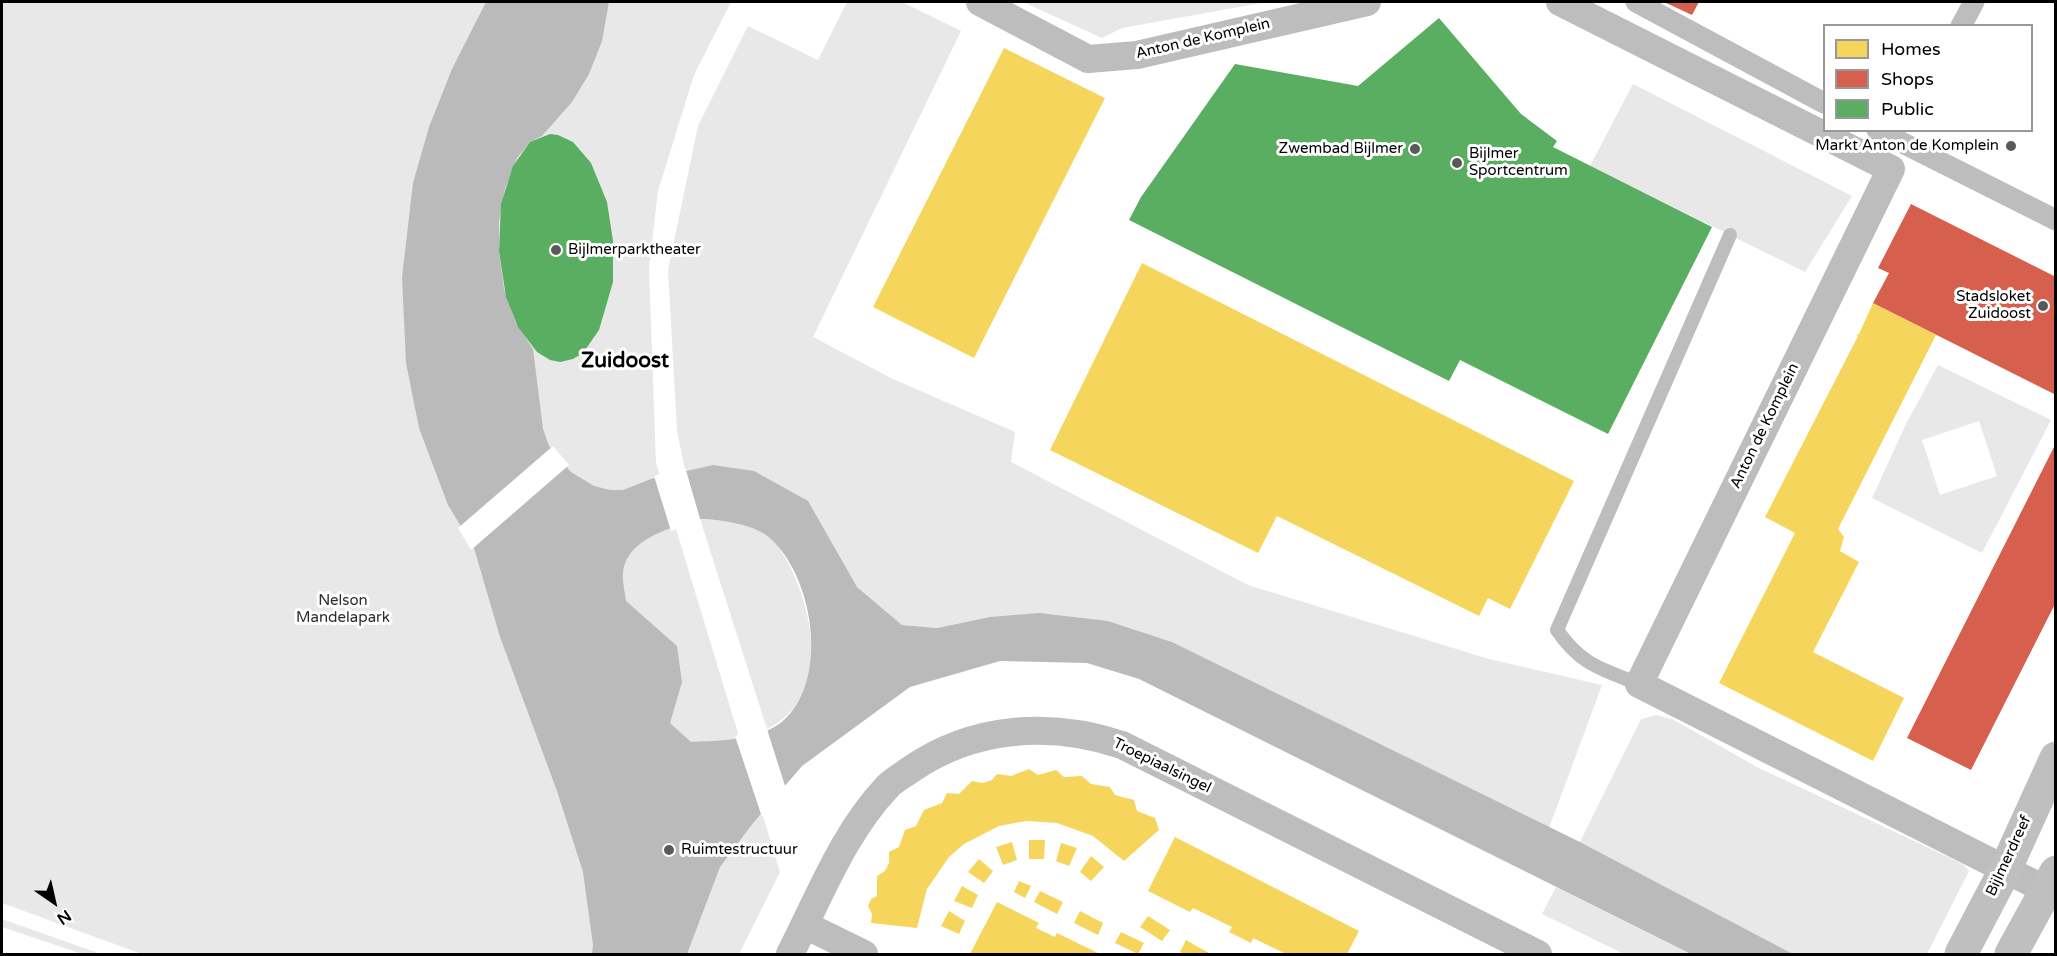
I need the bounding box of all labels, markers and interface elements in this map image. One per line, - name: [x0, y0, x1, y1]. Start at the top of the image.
- street label: Anton de Komplein: [1134, 15, 1272, 63]
- legend: [1823, 24, 2033, 132]
- text: Homes: [1881, 38, 1941, 60]
- text: Shops: [1881, 68, 1934, 90]
- text: Public: [1881, 98, 1934, 120]
- place label: Markt Anton de Komplein: [1815, 137, 1999, 155]
- marker: Markt Anton de Komplein: [2004, 139, 2018, 153]
- place label: Zwembad Bijlmer: [1279, 140, 1403, 158]
- marker: Zwembad Bijlmer: [1408, 142, 1422, 156]
- place label: Bijlmer Sportcentrum: [1469, 145, 1568, 180]
- marker: Bijlmer Sportcentrum: [1450, 156, 1464, 170]
- place label: Bijlmerparktheater: [568, 241, 701, 259]
- marker: Bijlmerparktheater: [549, 243, 563, 257]
- place label: Stadsloket Zuidoost: [1956, 288, 2031, 323]
- marker: Stadsloket Zuidoost: [2036, 299, 2050, 313]
- district label: Zuidoost: [581, 348, 669, 374]
- street label: Anton de Komplein: [1727, 360, 1803, 492]
- park label: Nelson Mandelapark: [296, 592, 390, 627]
- street label: Troepiaalsingel: [1110, 734, 1214, 798]
- street label: Bijlmerdreef: [1982, 813, 2036, 899]
- place label: Ruimtestructuur: [681, 841, 798, 859]
- marker: Ruimtestructuur: [662, 843, 676, 857]
- north arrow: [24, 872, 84, 932]
- text: N: [53, 905, 75, 929]

